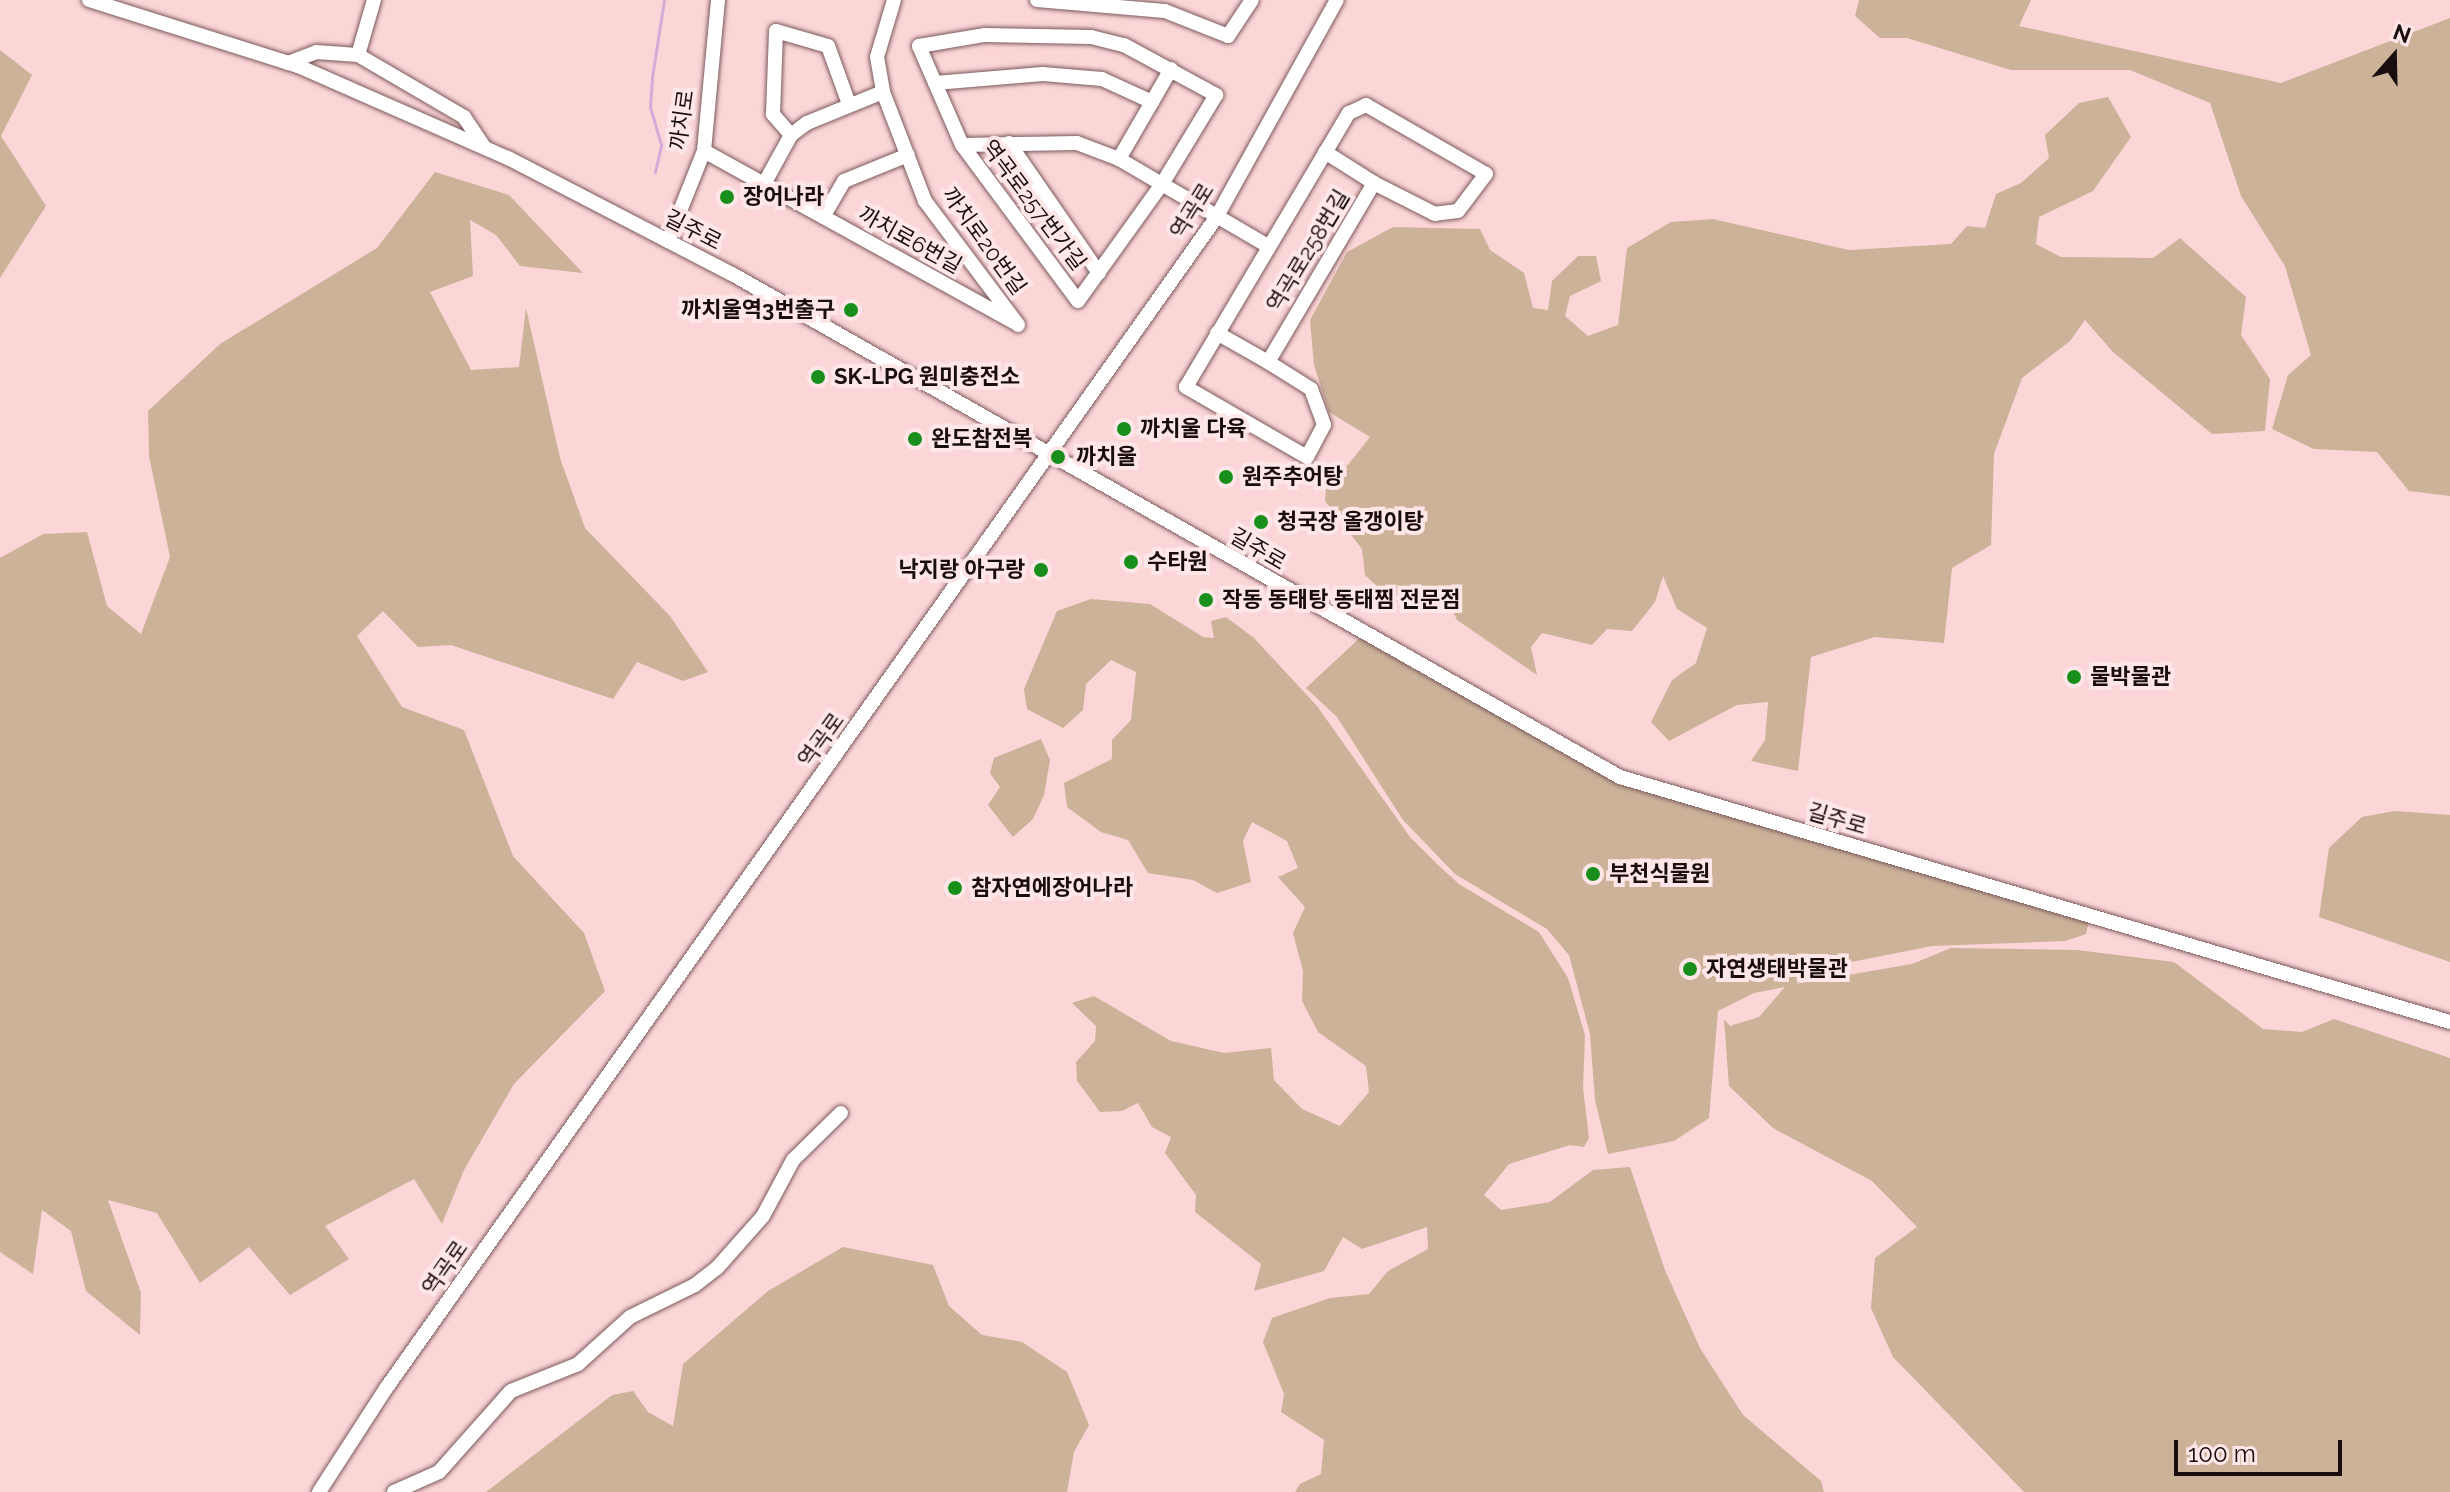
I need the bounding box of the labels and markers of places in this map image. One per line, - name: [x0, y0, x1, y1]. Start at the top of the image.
- place label: 장어나라: [743, 184, 824, 210]
- marker: 장어나라: [718, 188, 736, 206]
- place label: 까치울역3번출구: [681, 297, 835, 323]
- marker: 까치울역3번출구: [842, 301, 860, 319]
- place label: SK-LPG 원미충전소: [834, 364, 1020, 390]
- marker: SK-LPG 원미충전소: [809, 368, 827, 386]
- place label: 까치울 다육: [1140, 416, 1246, 442]
- marker: 까치울 다육: [1115, 420, 1133, 438]
- place label: 완도참전복: [931, 426, 1032, 452]
- marker: 완도참전복: [906, 430, 924, 448]
- place label: 까치울: [1076, 444, 1137, 470]
- marker: 까치울: [1047, 446, 1069, 468]
- place label: 원주추어탕: [1242, 464, 1343, 490]
- marker: 원주추어탕: [1217, 468, 1235, 486]
- place label: 청국장 올갱이탕: [1277, 509, 1424, 535]
- marker: 청국장 올갱이탕: [1252, 513, 1270, 531]
- place label: 수타원: [1147, 549, 1208, 575]
- marker: 수타원: [1122, 553, 1140, 571]
- place label: 낙지랑 아구랑: [898, 557, 1025, 583]
- marker: 낙지랑 아구랑: [1032, 561, 1050, 579]
- place label: 작동 동태탕 동태찜 전문점: [1222, 587, 1460, 613]
- marker: 작동 동태탕 동태찜 전문점: [1197, 591, 1215, 609]
- place label: 물박물관: [2090, 664, 2171, 690]
- marker: 물박물관: [2065, 668, 2083, 686]
- place label: 부천식물원: [1609, 861, 1710, 887]
- marker: 부천식물원: [1584, 865, 1602, 883]
- place label: 참자연에장어나라: [971, 875, 1133, 901]
- marker: 참자연에장어나라: [946, 879, 964, 897]
- place label: 자연생태박물관: [1706, 956, 1848, 982]
- marker: 자연생태박물관: [1681, 960, 1699, 978]

